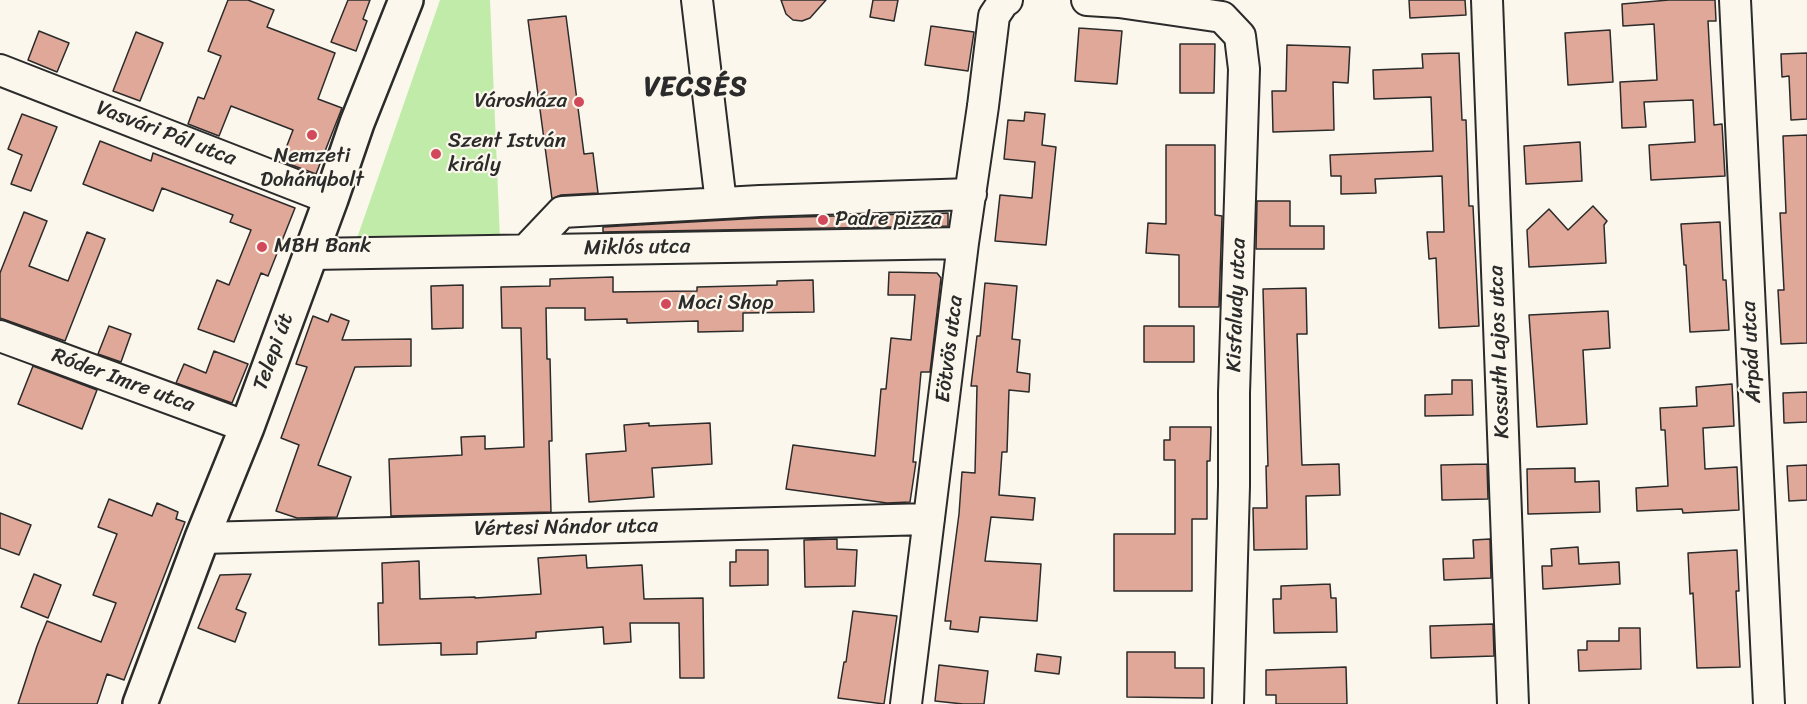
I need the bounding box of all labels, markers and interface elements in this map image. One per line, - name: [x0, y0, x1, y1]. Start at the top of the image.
- district label: VECSÉS: [645, 72, 747, 104]
- place label: Városháza: [474, 89, 567, 115]
- marker: Városháza: [572, 95, 586, 109]
- street label: Vasvári Pál utca: [93, 96, 239, 172]
- marker: Nemzeti Dohánybolt: [305, 128, 319, 142]
- place label: Szent István király: [448, 129, 566, 179]
- place label: Nemzeti Dohánybolt: [260, 144, 364, 194]
- marker: Szent István király: [429, 147, 443, 161]
- place label: Padre pizza: [835, 207, 942, 233]
- marker: Padre pizza: [816, 213, 830, 227]
- place label: MBH Bank: [274, 234, 371, 260]
- street label: Miklós utca: [584, 234, 690, 262]
- street label: Kisfaludy utca: [1222, 238, 1252, 372]
- marker: MBH Bank: [255, 240, 269, 254]
- street label: Kossuth Lajos utca: [1484, 265, 1516, 439]
- place label: Moci Shop: [678, 291, 773, 317]
- street label: Eötvös utca: [931, 294, 969, 404]
- marker: Moci Shop: [659, 297, 673, 311]
- street label: Árpád utca: [1737, 300, 1767, 404]
- street label: Telepi út: [248, 310, 300, 394]
- street label: Róder Imre utca: [48, 343, 198, 419]
- street label: Vértesi Nándor utca: [474, 514, 658, 542]

